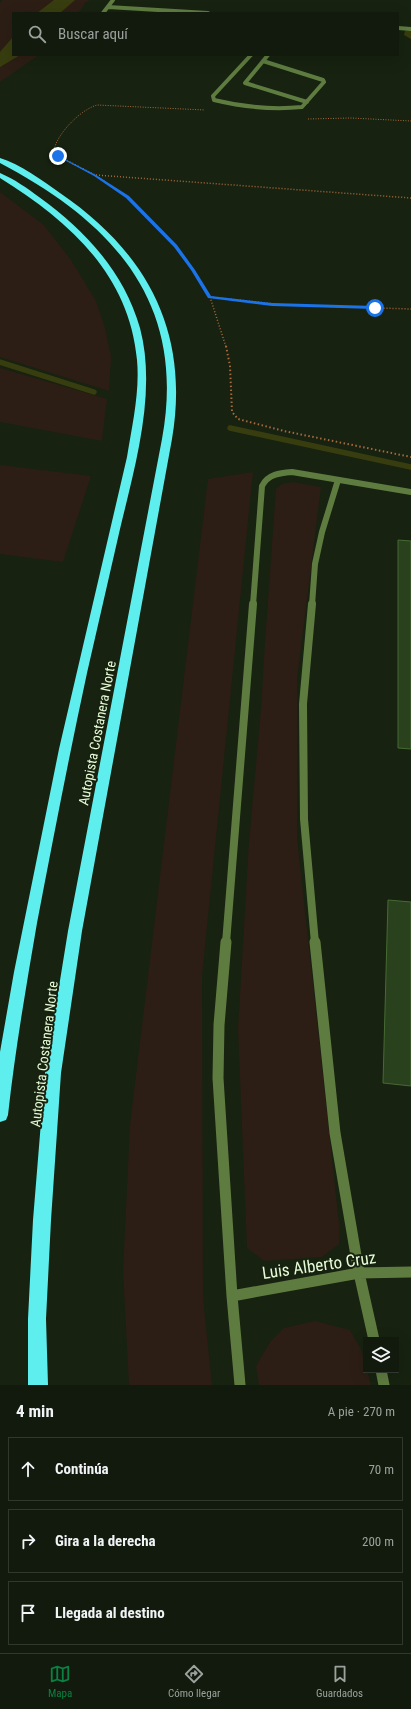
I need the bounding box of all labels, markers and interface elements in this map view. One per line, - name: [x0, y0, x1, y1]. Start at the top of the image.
- search box: [12, 12, 399, 56]
- icon: search: [26, 23, 48, 45]
- text: Buscar aquí: [58, 25, 128, 43]
- route end: [49, 147, 67, 165]
- route start: [366, 299, 384, 317]
- street label: Autopista Costanera Norte: [75, 659, 119, 807]
- street label: Autopista Costanera Norte: [27, 980, 61, 1128]
- street label: Luis Alberto Cruz: [261, 1247, 377, 1283]
- map controls: [363, 1337, 399, 1373]
- button: layers: [363, 1337, 399, 1373]
- text: 4 min: [16, 1401, 54, 1421]
- text: A pie · 270 m: [328, 1404, 395, 1419]
- icon: ahead: [17, 1458, 39, 1480]
- text: Continúa: [55, 1460, 109, 1478]
- text: 70 m: [368, 1462, 394, 1477]
- icon: right: [17, 1530, 39, 1552]
- text: Gira a la derecha: [55, 1532, 156, 1550]
- text: 200 m: [362, 1534, 394, 1549]
- icon: arrive: [17, 1602, 39, 1624]
- text: Llegada al destino: [55, 1604, 165, 1622]
- tab: Mapa: [48, 1663, 72, 1700]
- tab: Cómo llegar: [168, 1663, 220, 1700]
- tab: Guardados: [316, 1663, 363, 1700]

